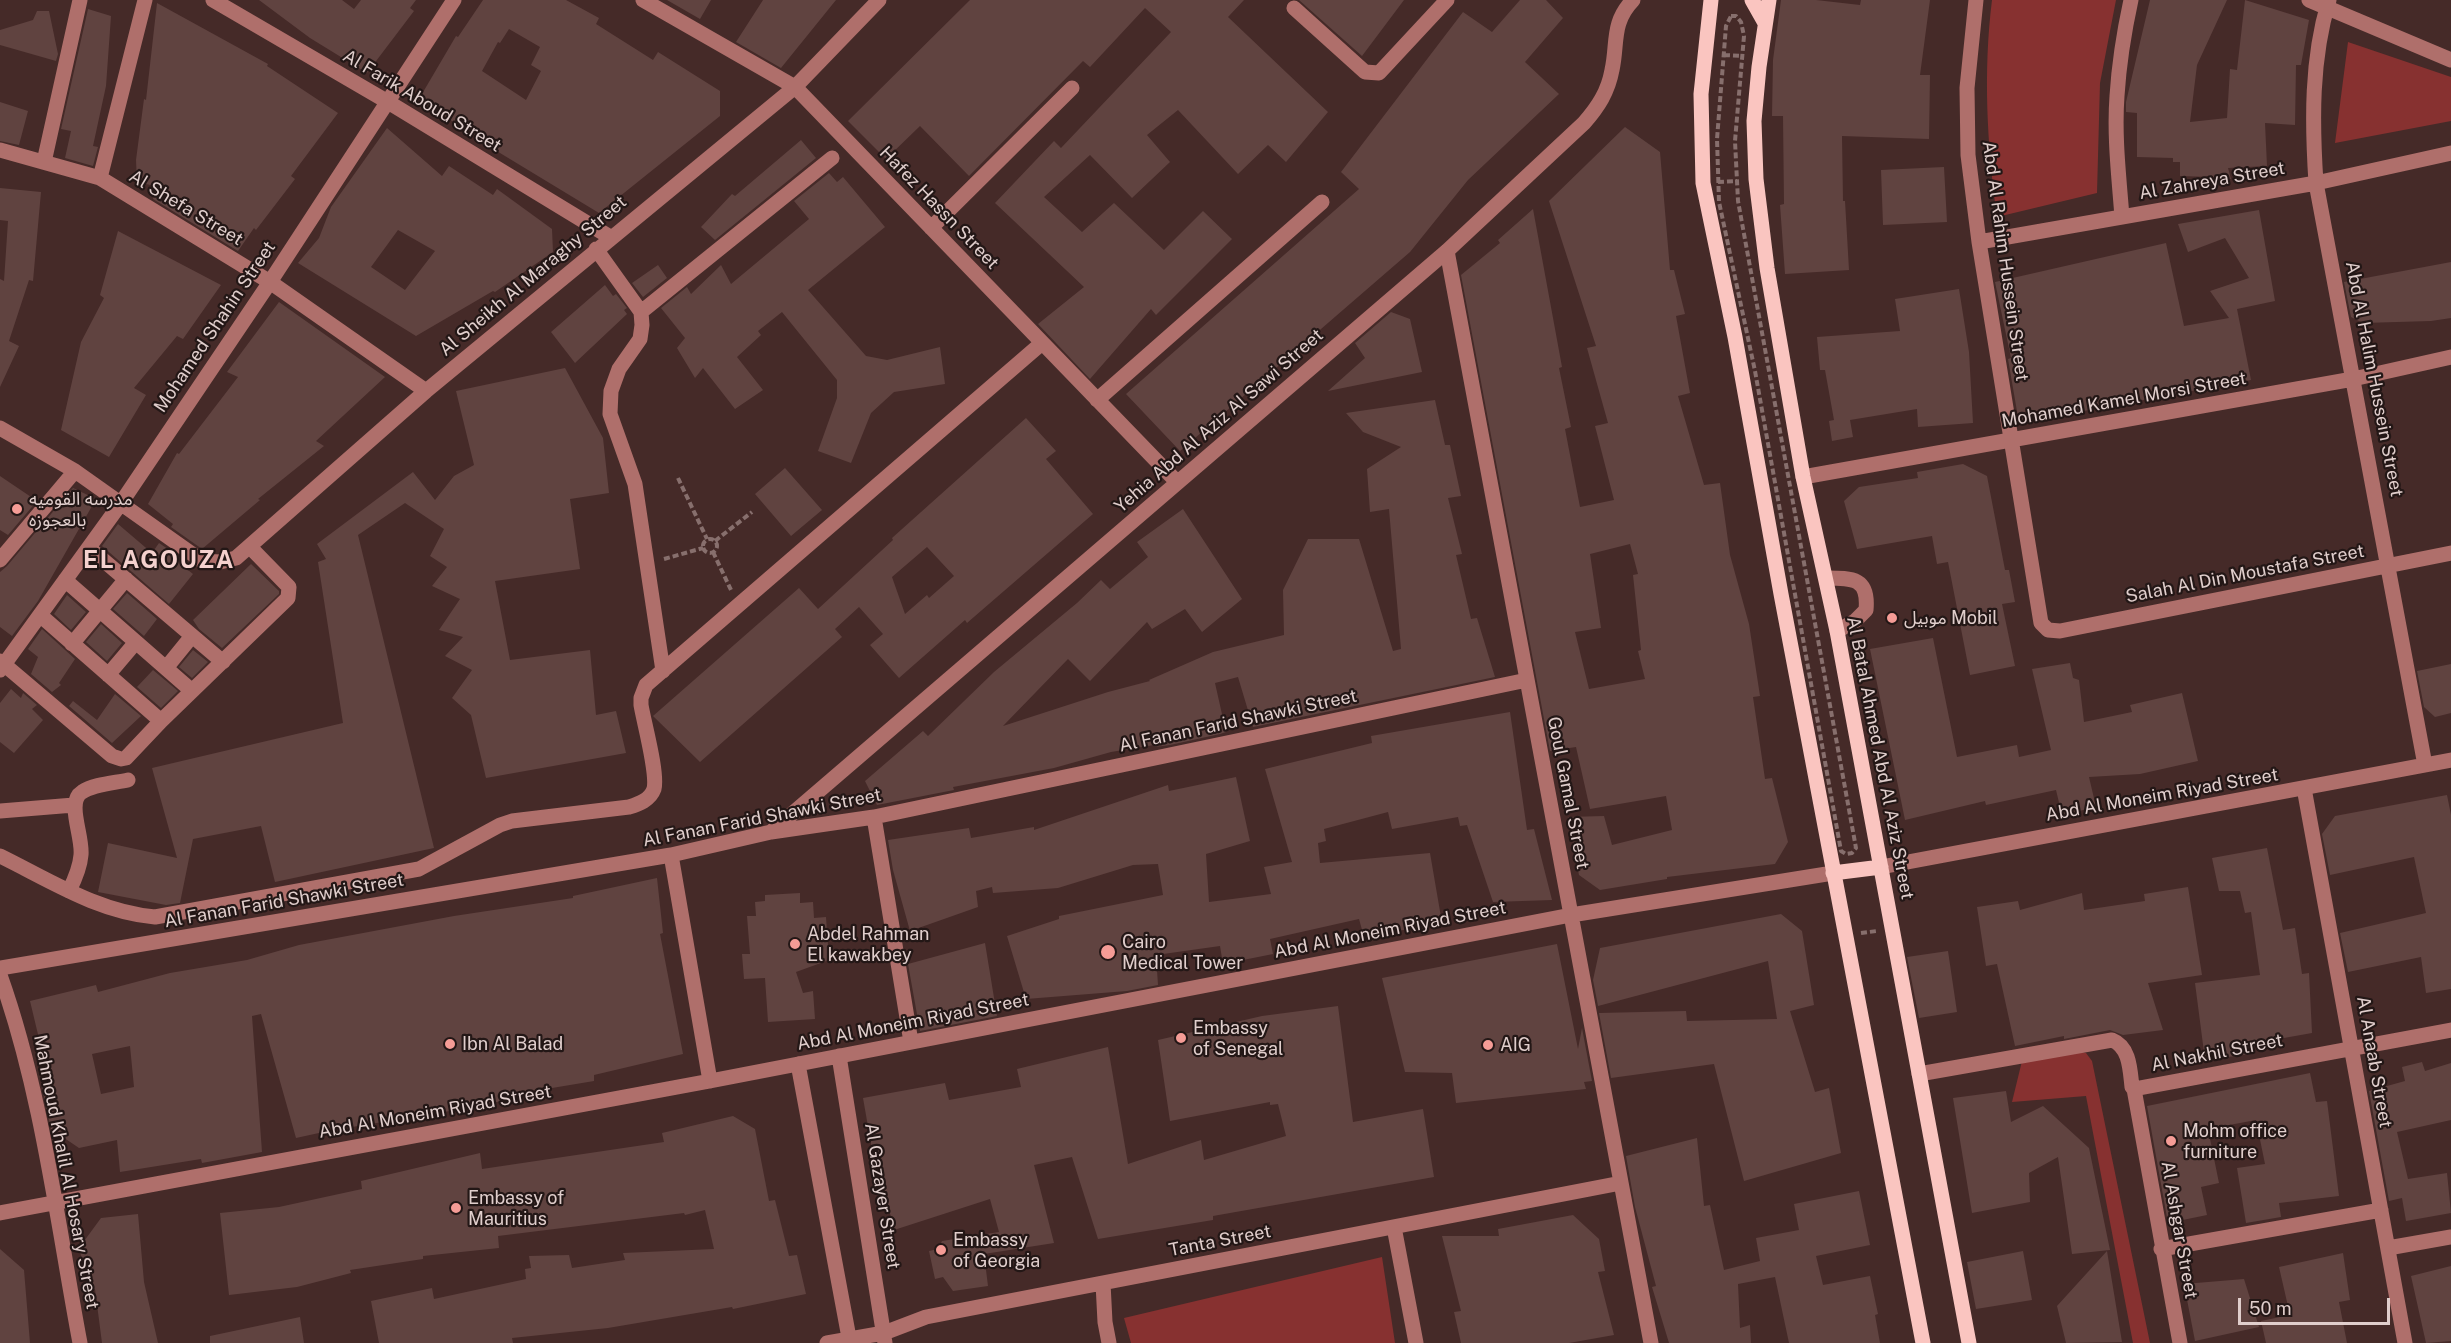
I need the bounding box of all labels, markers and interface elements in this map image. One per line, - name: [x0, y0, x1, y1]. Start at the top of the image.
- street label: Al Farik Aboud Street: [339, 45, 505, 157]
- street label: Abd Al Rahim Hussein Street: [1977, 139, 2033, 383]
- street label: Hafez Hassn Street: [875, 142, 1003, 274]
- street label: Al Zahreya Street: [2137, 158, 2287, 204]
- street label: Al Shefa Street: [125, 166, 247, 250]
- street label: Al Sheikh Al Maraghy Street: [435, 191, 631, 361]
- street label: Mohamed Shahin Street: [150, 237, 280, 417]
- street label: Abd Al Halim Hussein Street: [2341, 259, 2407, 499]
- street label: Yehia Abd Al Aziz Al Sawi Street: [1110, 325, 1328, 517]
- street label: Mohamed Kamel Morsi Street: [2000, 368, 2248, 432]
- place label: مدرسه القوميه بالعجوزه: [29, 488, 133, 530]
- marker: مدرسه القوميه بالعجوزه: [10, 502, 24, 516]
- street label: Salah Al Din Moustafa Street: [2124, 540, 2366, 608]
- district label: EL AGOUZA: [83, 547, 235, 575]
- place label: موبيل Mobil: [1904, 607, 1998, 629]
- marker: موبيل Mobil: [1885, 611, 1899, 625]
- street label: Al Batal Ahmed Abd Al Aziz Street: [1842, 615, 1918, 901]
- street label: Al Fanan Farid Shawki Street: [1117, 685, 1359, 757]
- street label: Goul Gamal Street: [1543, 715, 1593, 871]
- street label: Abd Al Moneim Riyad Street: [2044, 764, 2280, 826]
- street label: Al Fanan Farid Shawki Street: [641, 784, 883, 852]
- street label: Al Fanan Farid Shawki Street: [163, 869, 405, 933]
- street label: Abd Al Moneim Riyad Street: [1272, 897, 1508, 963]
- place label: Abdel Rahman El kawakbey: [807, 923, 929, 966]
- place label: Cairo Medical Tower: [1122, 931, 1243, 974]
- marker: Abdel Rahman El kawakbey: [788, 937, 802, 951]
- marker: Cairo Medical Tower: [1099, 943, 1117, 961]
- street label: Abd Al Moneim Riyad Street: [795, 989, 1031, 1055]
- street label: Al Anaab Street: [2352, 994, 2396, 1130]
- place label: Embassy of Senegal: [1193, 1017, 1283, 1060]
- street label: Al Nakhil Street: [2149, 1030, 2285, 1076]
- marker: Embassy of Senegal: [1174, 1031, 1188, 1045]
- street label: Mahmoud Khalil Al Hosary Street: [29, 1033, 103, 1311]
- place label: Ibn Al Balad: [462, 1033, 563, 1055]
- place label: AIG: [1500, 1034, 1531, 1056]
- marker: Ibn Al Balad: [443, 1037, 457, 1051]
- marker: AIG: [1481, 1038, 1495, 1052]
- street label: Abd Al Moneim Riyad Street: [317, 1081, 553, 1143]
- place label: Mohm office furniture: [2183, 1120, 2287, 1162]
- street label: Al Gazayer Street: [860, 1121, 904, 1271]
- marker: Mohm office furniture: [2164, 1134, 2178, 1148]
- street label: Al Ashgar Street: [2156, 1159, 2202, 1301]
- place label: Embassy of Mauritius: [468, 1187, 564, 1230]
- marker: Embassy of Mauritius: [449, 1201, 463, 1215]
- street label: Tanta Street: [1167, 1221, 1273, 1261]
- place label: Embassy of Georgia: [953, 1229, 1040, 1272]
- marker: Embassy of Georgia: [934, 1243, 948, 1257]
- scale bar: [2241, 1286, 2392, 1324]
- text: 50 m: [2249, 1298, 2292, 1319]

